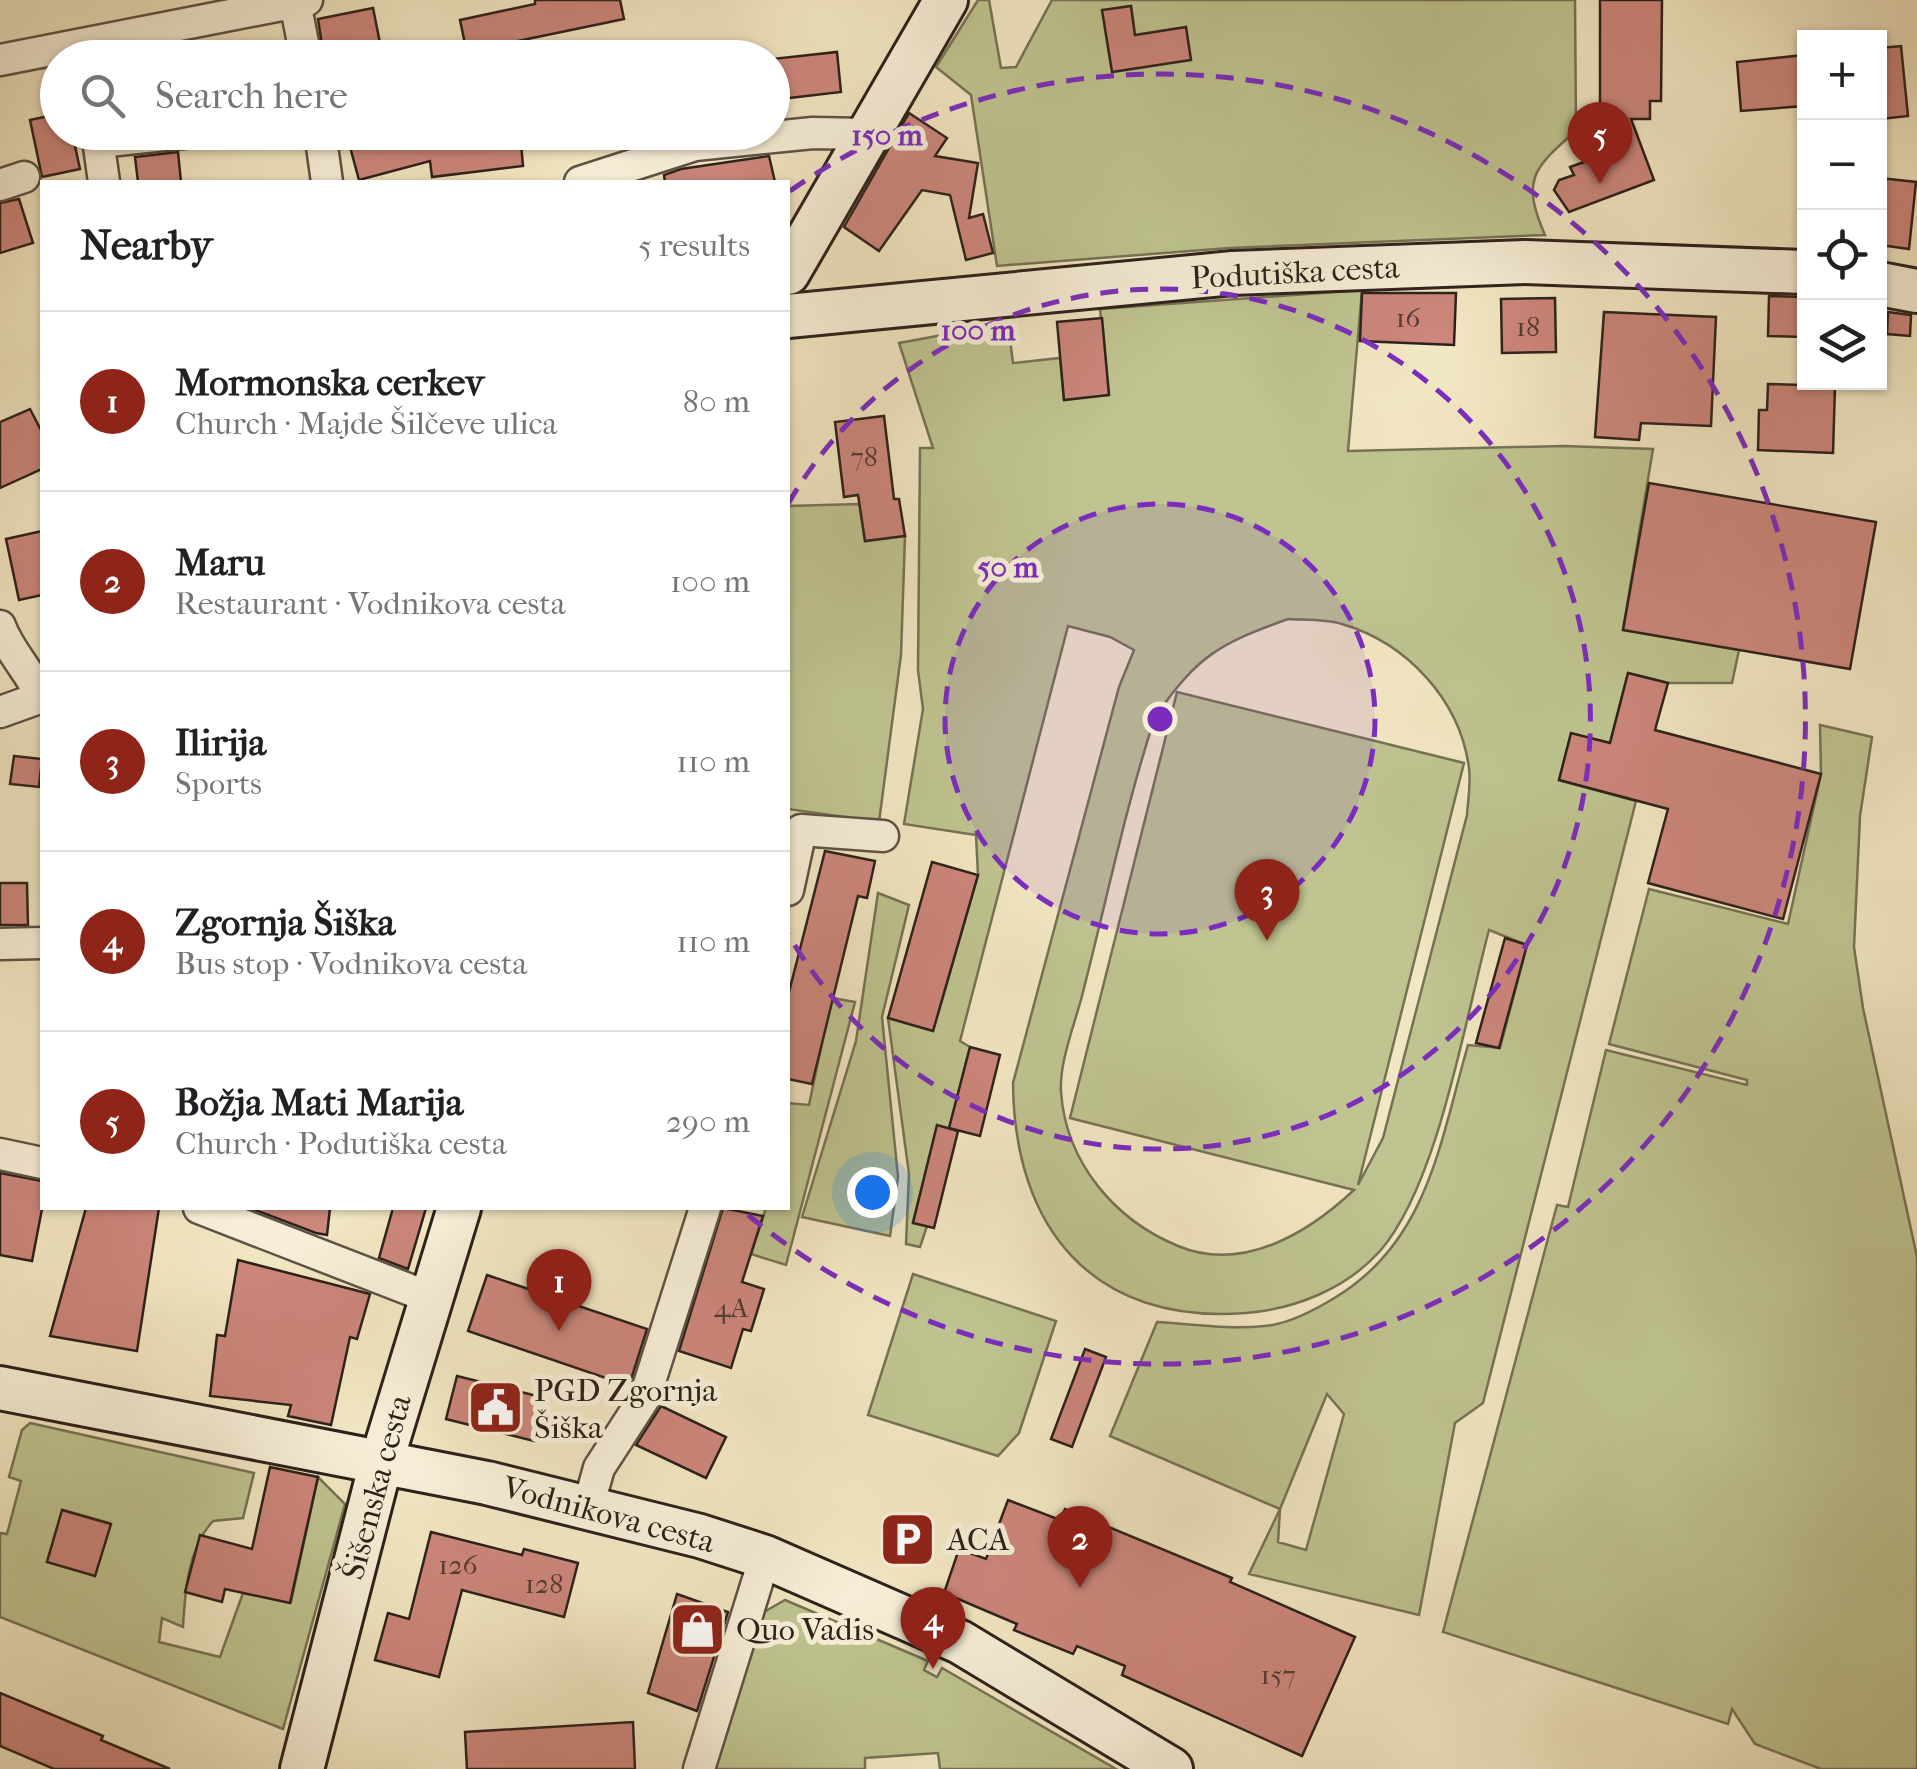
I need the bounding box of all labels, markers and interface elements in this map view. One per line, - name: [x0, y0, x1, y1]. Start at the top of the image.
- map controls: [1797, 30, 1887, 390]
- button: +: [1797, 30, 1887, 120]
- search box: [40, 40, 790, 150]
- icon: search: [75, 68, 130, 123]
- text: Search here: [155, 73, 348, 118]
- pin: 5: [1568, 101, 1632, 184]
- text: 150 m: [851, 118, 924, 153]
- button: −: [1797, 120, 1887, 210]
- button: locate: [1797, 210, 1887, 300]
- text: Nearby: [80, 221, 212, 270]
- text: 5 results: [638, 227, 750, 264]
- street label: Podutiška cesta: [1190, 248, 1401, 296]
- button: layers: [1797, 300, 1887, 390]
- house number: 16: [1395, 301, 1421, 334]
- house number: 18: [1516, 310, 1540, 343]
- text: 100 m: [940, 313, 1017, 348]
- text: Mormonska cerkev: [175, 360, 484, 405]
- text: 1: [107, 383, 118, 420]
- text: 80 m: [683, 383, 750, 420]
- text: Church · Majde Šilčeve ulica: [175, 405, 557, 442]
- house number: 78: [850, 440, 878, 473]
- text: Maru: [175, 540, 265, 585]
- text: 50 m: [978, 550, 1039, 585]
- text: 2: [104, 563, 121, 600]
- text: 100 m: [670, 563, 750, 600]
- text: Restaurant · Vodnikova cesta: [175, 585, 566, 622]
- centre of rings: [1142, 701, 1178, 737]
- text: Ilirija: [175, 720, 266, 765]
- text: 3: [106, 743, 119, 780]
- text: 110 m: [676, 743, 750, 780]
- text: Sports: [175, 765, 262, 802]
- pin: 3: [1234, 858, 1300, 941]
- text: Zgornja Šiška: [175, 900, 395, 945]
- text: 4: [103, 923, 122, 960]
- text: 110 m: [676, 923, 750, 960]
- text: Bus stop · Vodnikova cesta: [175, 945, 527, 982]
- text: Božja Mati Marija: [175, 1080, 463, 1125]
- text: 5: [106, 1103, 119, 1140]
- text: 290 m: [666, 1103, 750, 1140]
- text: Church · Podutiška cesta: [175, 1125, 507, 1162]
- your location: [847, 1167, 898, 1218]
- pin: 1: [526, 1248, 592, 1331]
- house number: 4A: [714, 1291, 749, 1324]
- place label: PGD Zgornja Šiška: [534, 1372, 718, 1446]
- public building icon: PGD Zgornja Šiška: [465, 1378, 525, 1438]
- street label: Šišenska cesta: [334, 1389, 419, 1584]
- street label: Vodnikova cesta: [498, 1468, 720, 1561]
- pin: 2: [1048, 1506, 1112, 1588]
- parking icon: ACA: [878, 1509, 938, 1569]
- place label: ACA: [945, 1521, 1010, 1558]
- house number: 126: [438, 1548, 479, 1581]
- house number: 128: [525, 1567, 563, 1600]
- pin: 4: [900, 1586, 966, 1669]
- shop icon: Quo Vadis: [667, 1599, 727, 1659]
- place label: Quo Vadis: [736, 1611, 874, 1648]
- house number: 157: [1260, 1658, 1296, 1691]

